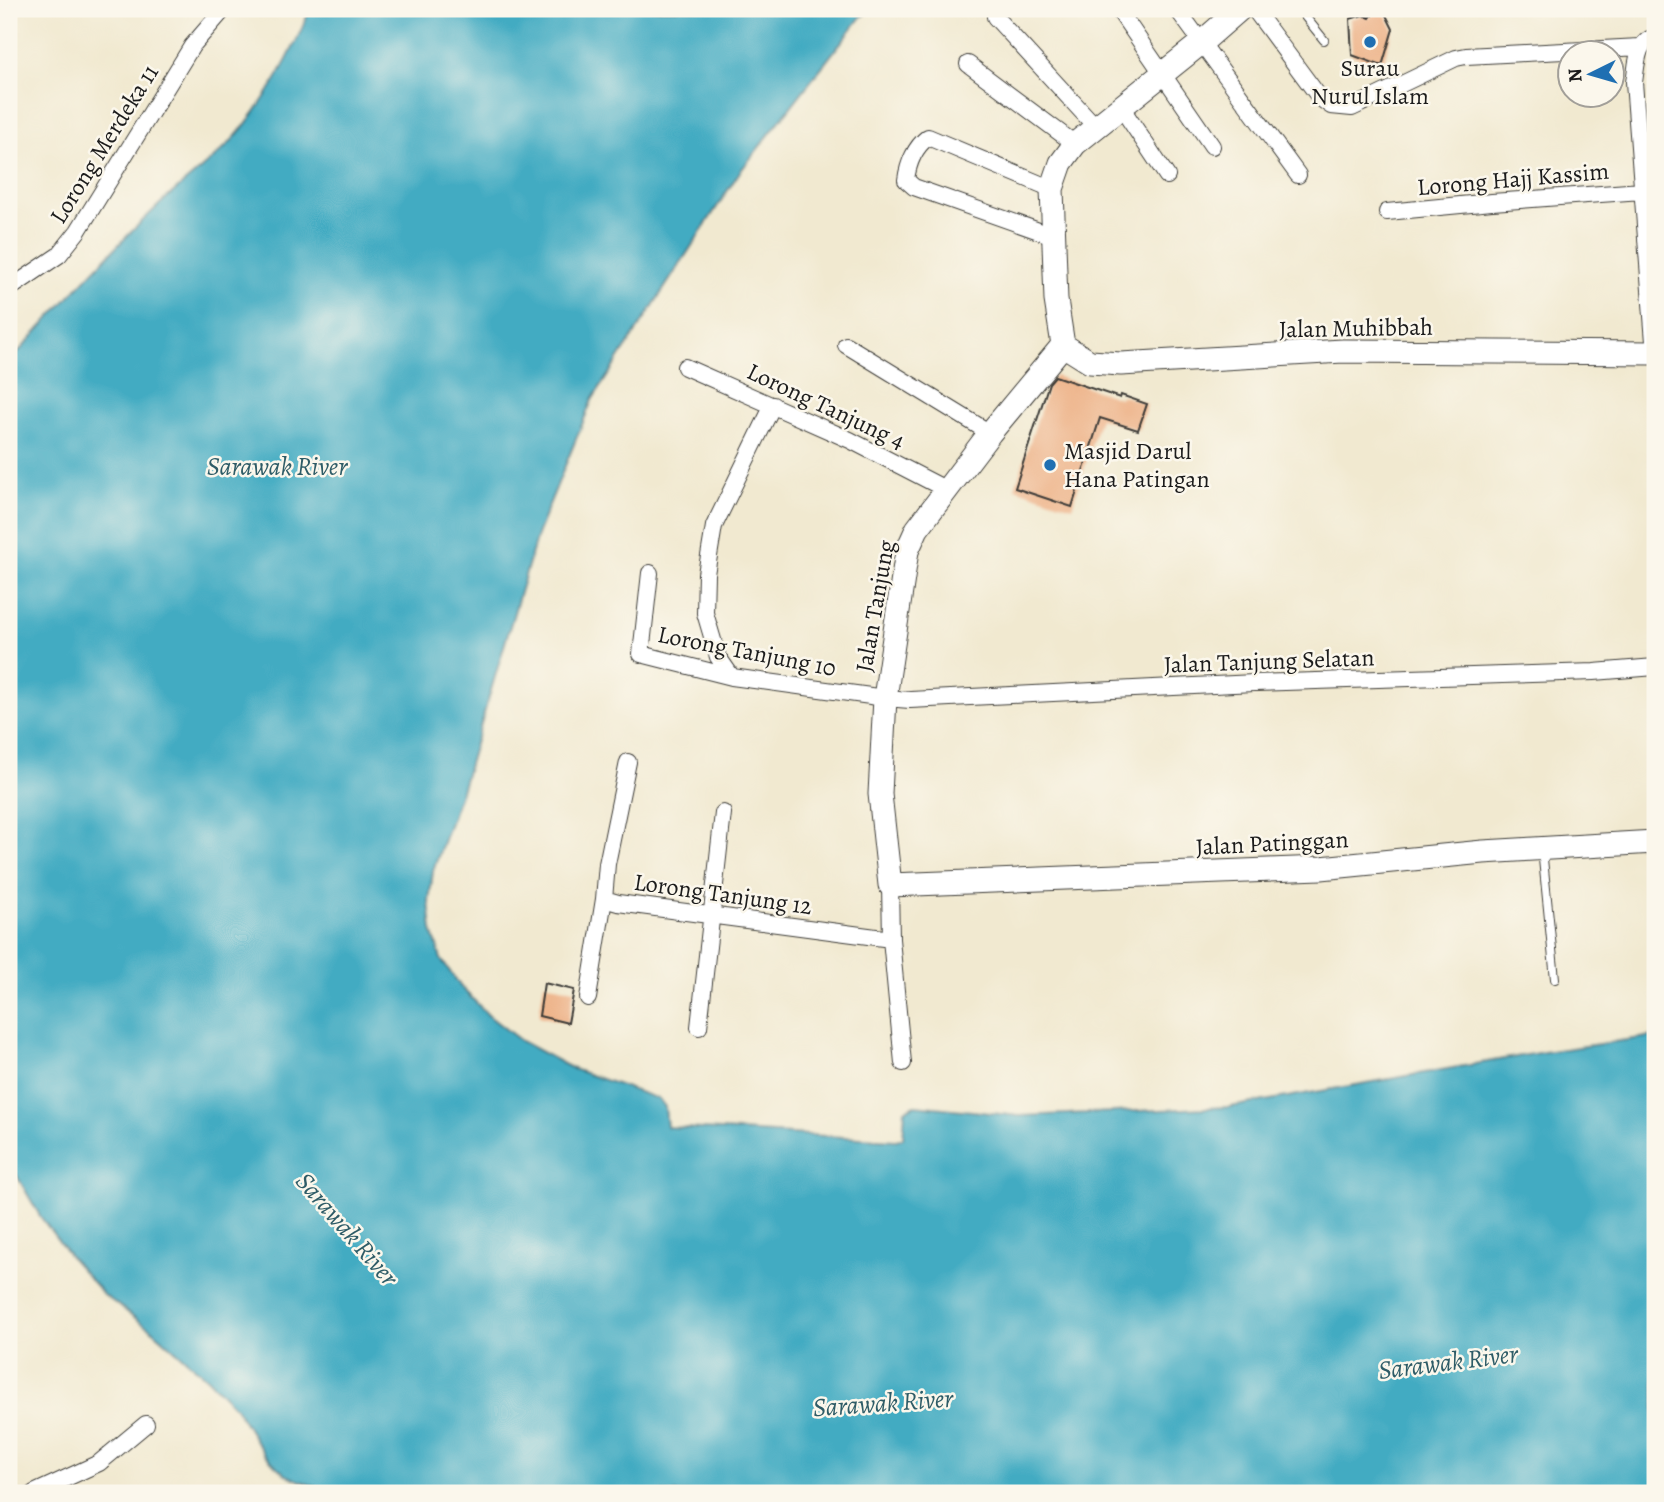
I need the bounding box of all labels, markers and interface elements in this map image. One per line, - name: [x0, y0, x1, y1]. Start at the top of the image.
- marker: Surau Nurul Islam: [1362, 34, 1378, 50]
- north arrow: [1556, 38, 1626, 108]
- place label: Surau Nurul Islam: [1311, 52, 1429, 112]
- street label: Lorong Merdeka 11: [42, 58, 166, 230]
- text: N: [1561, 67, 1589, 83]
- street label: Lorong Hajj Kassim: [1416, 155, 1610, 203]
- street label: Jalan Muhibbah: [1279, 311, 1433, 345]
- street label: Lorong Tanjung 4: [742, 355, 910, 457]
- place label: Masjid Darul Hana Patingan: [1064, 435, 1210, 495]
- water label: Sarawak River: [207, 449, 348, 484]
- marker: Masjid Darul Hana Patingan: [1042, 457, 1058, 473]
- street label: Jalan Tanjung: [848, 537, 902, 675]
- street label: Lorong Tanjung 10: [655, 618, 839, 684]
- street label: Jalan Tanjung Selatan: [1163, 641, 1375, 681]
- street label: Jalan Patinggan: [1195, 823, 1349, 863]
- street label: Lorong Tanjung 12: [632, 866, 814, 922]
- water label: Sarawak River: [288, 1165, 407, 1294]
- water label: Sarawak River: [1376, 1336, 1521, 1388]
- water label: Sarawak River: [812, 1381, 955, 1425]

